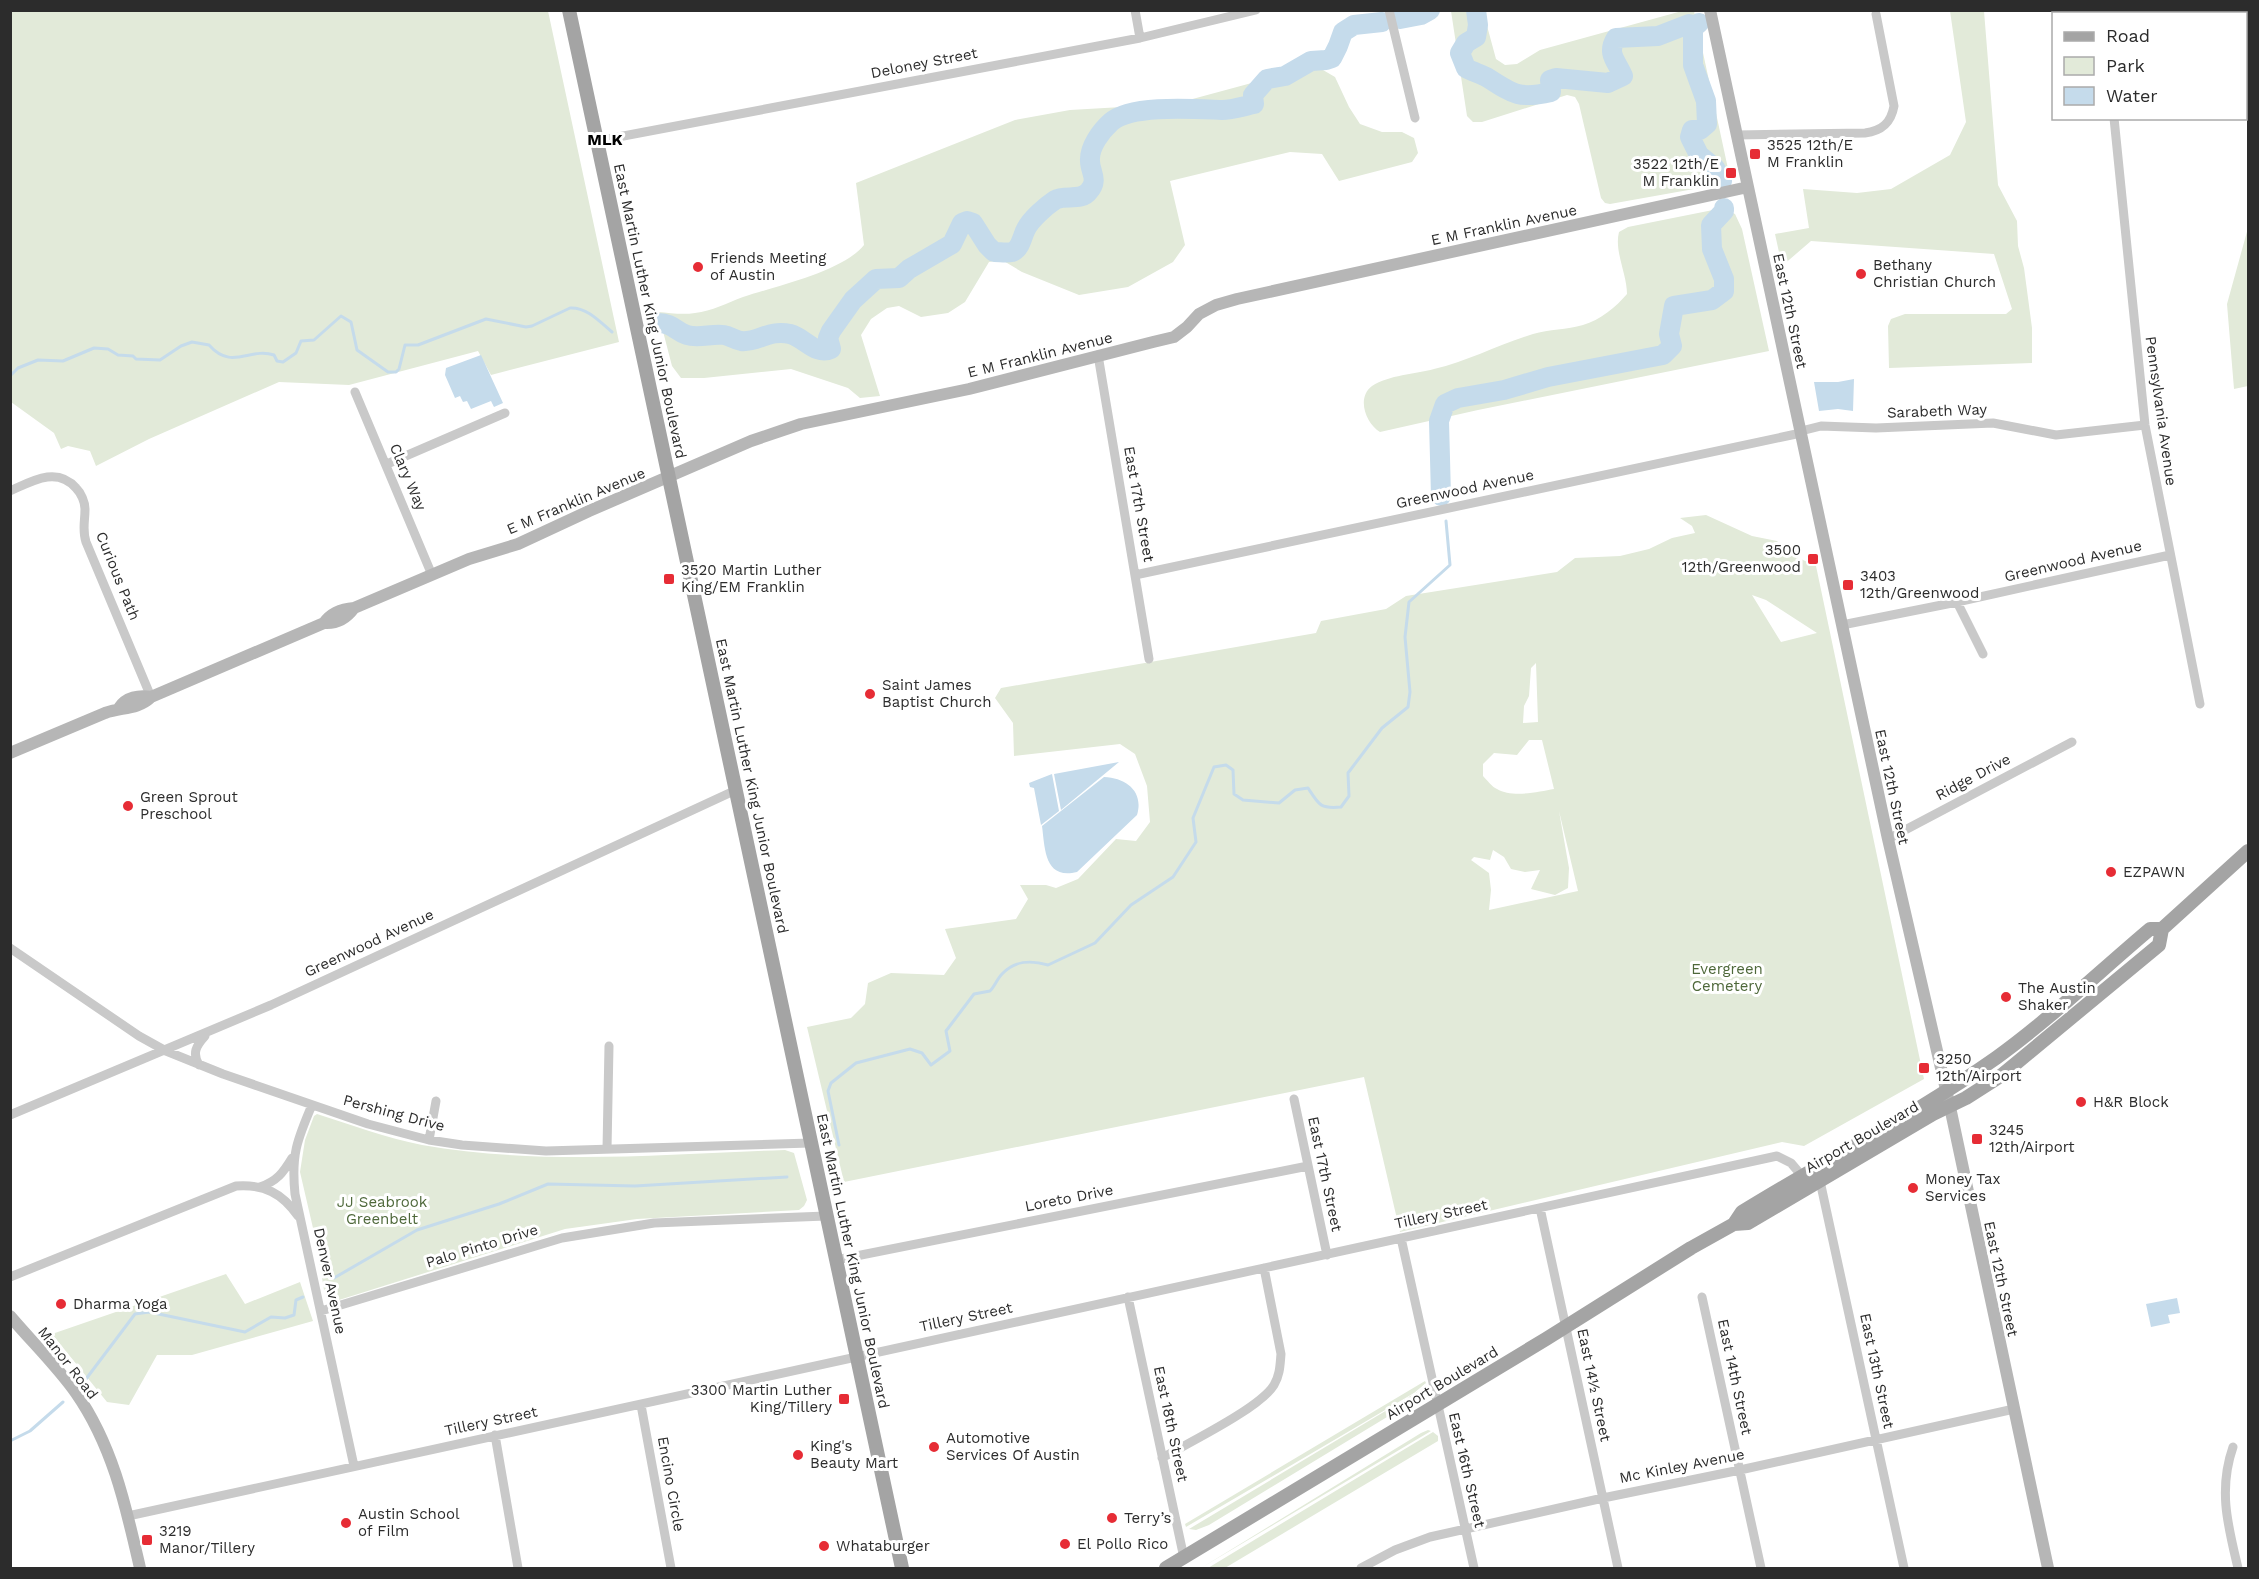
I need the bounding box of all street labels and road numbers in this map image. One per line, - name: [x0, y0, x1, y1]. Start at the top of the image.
- street label: Deloney Street: [869, 44, 980, 82]
- street label: East Martin Luther King Junior Boulevard: [610, 162, 690, 460]
- street label: E M Franklin Avenue: [1429, 201, 1579, 249]
- street label: East 12th Street: [1769, 252, 1811, 371]
- street label: E M Franklin Avenue: [966, 328, 1114, 382]
- street label: Pennsylvania Avenue: [2142, 335, 2180, 487]
- street label: Sarabeth Way: [1887, 400, 1988, 422]
- street label: Clary Way: [386, 441, 430, 514]
- street label: East 17th Street: [1120, 445, 1158, 564]
- street label: E M Franklin Avenue: [504, 464, 648, 538]
- street label: Greenwood Avenue: [1394, 466, 1536, 512]
- street label: Curious Path: [92, 529, 144, 623]
- street label: Greenwood Avenue: [2003, 536, 2143, 586]
- street label: East Martin Luther King Junior Boulevard: [712, 637, 792, 935]
- street label: East 12th Street: [1871, 728, 1913, 847]
- street label: Ridge Drive: [1932, 750, 2014, 804]
- street label: Greenwood Avenue: [302, 905, 436, 981]
- street label: Pershing Drive: [341, 1091, 447, 1135]
- street label: Airport Boulevard: [1802, 1097, 1922, 1177]
- street label: East Martin Luther King Junior Boulevard: [813, 1112, 893, 1410]
- street label: East 17th Street: [1304, 1115, 1346, 1234]
- street label: Loreto Drive: [1023, 1181, 1115, 1215]
- street label: Tillery Street: [1393, 1195, 1490, 1233]
- street label: Palo Pinto Drive: [424, 1220, 540, 1272]
- street label: East 12th Street: [1980, 1220, 2022, 1339]
- street label: Denver Avenue: [310, 1226, 350, 1336]
- street label: Tillery Street: [918, 1298, 1015, 1336]
- street label: East 13th Street: [1856, 1312, 1898, 1431]
- street label: East 14th Street: [1714, 1317, 1756, 1437]
- street label: Manor Road: [34, 1323, 102, 1403]
- street label: East 14½ Street: [1573, 1327, 1615, 1444]
- street label: Airport Boulevard: [1383, 1342, 1501, 1424]
- street label: East 18th Street: [1150, 1364, 1192, 1484]
- street label: Tillery Street: [443, 1402, 540, 1440]
- street label: East 16th Street: [1445, 1411, 1489, 1530]
- street label: Encino Circle: [654, 1435, 688, 1533]
- street label: Mc Kinley Avenue: [1618, 1445, 1746, 1487]

